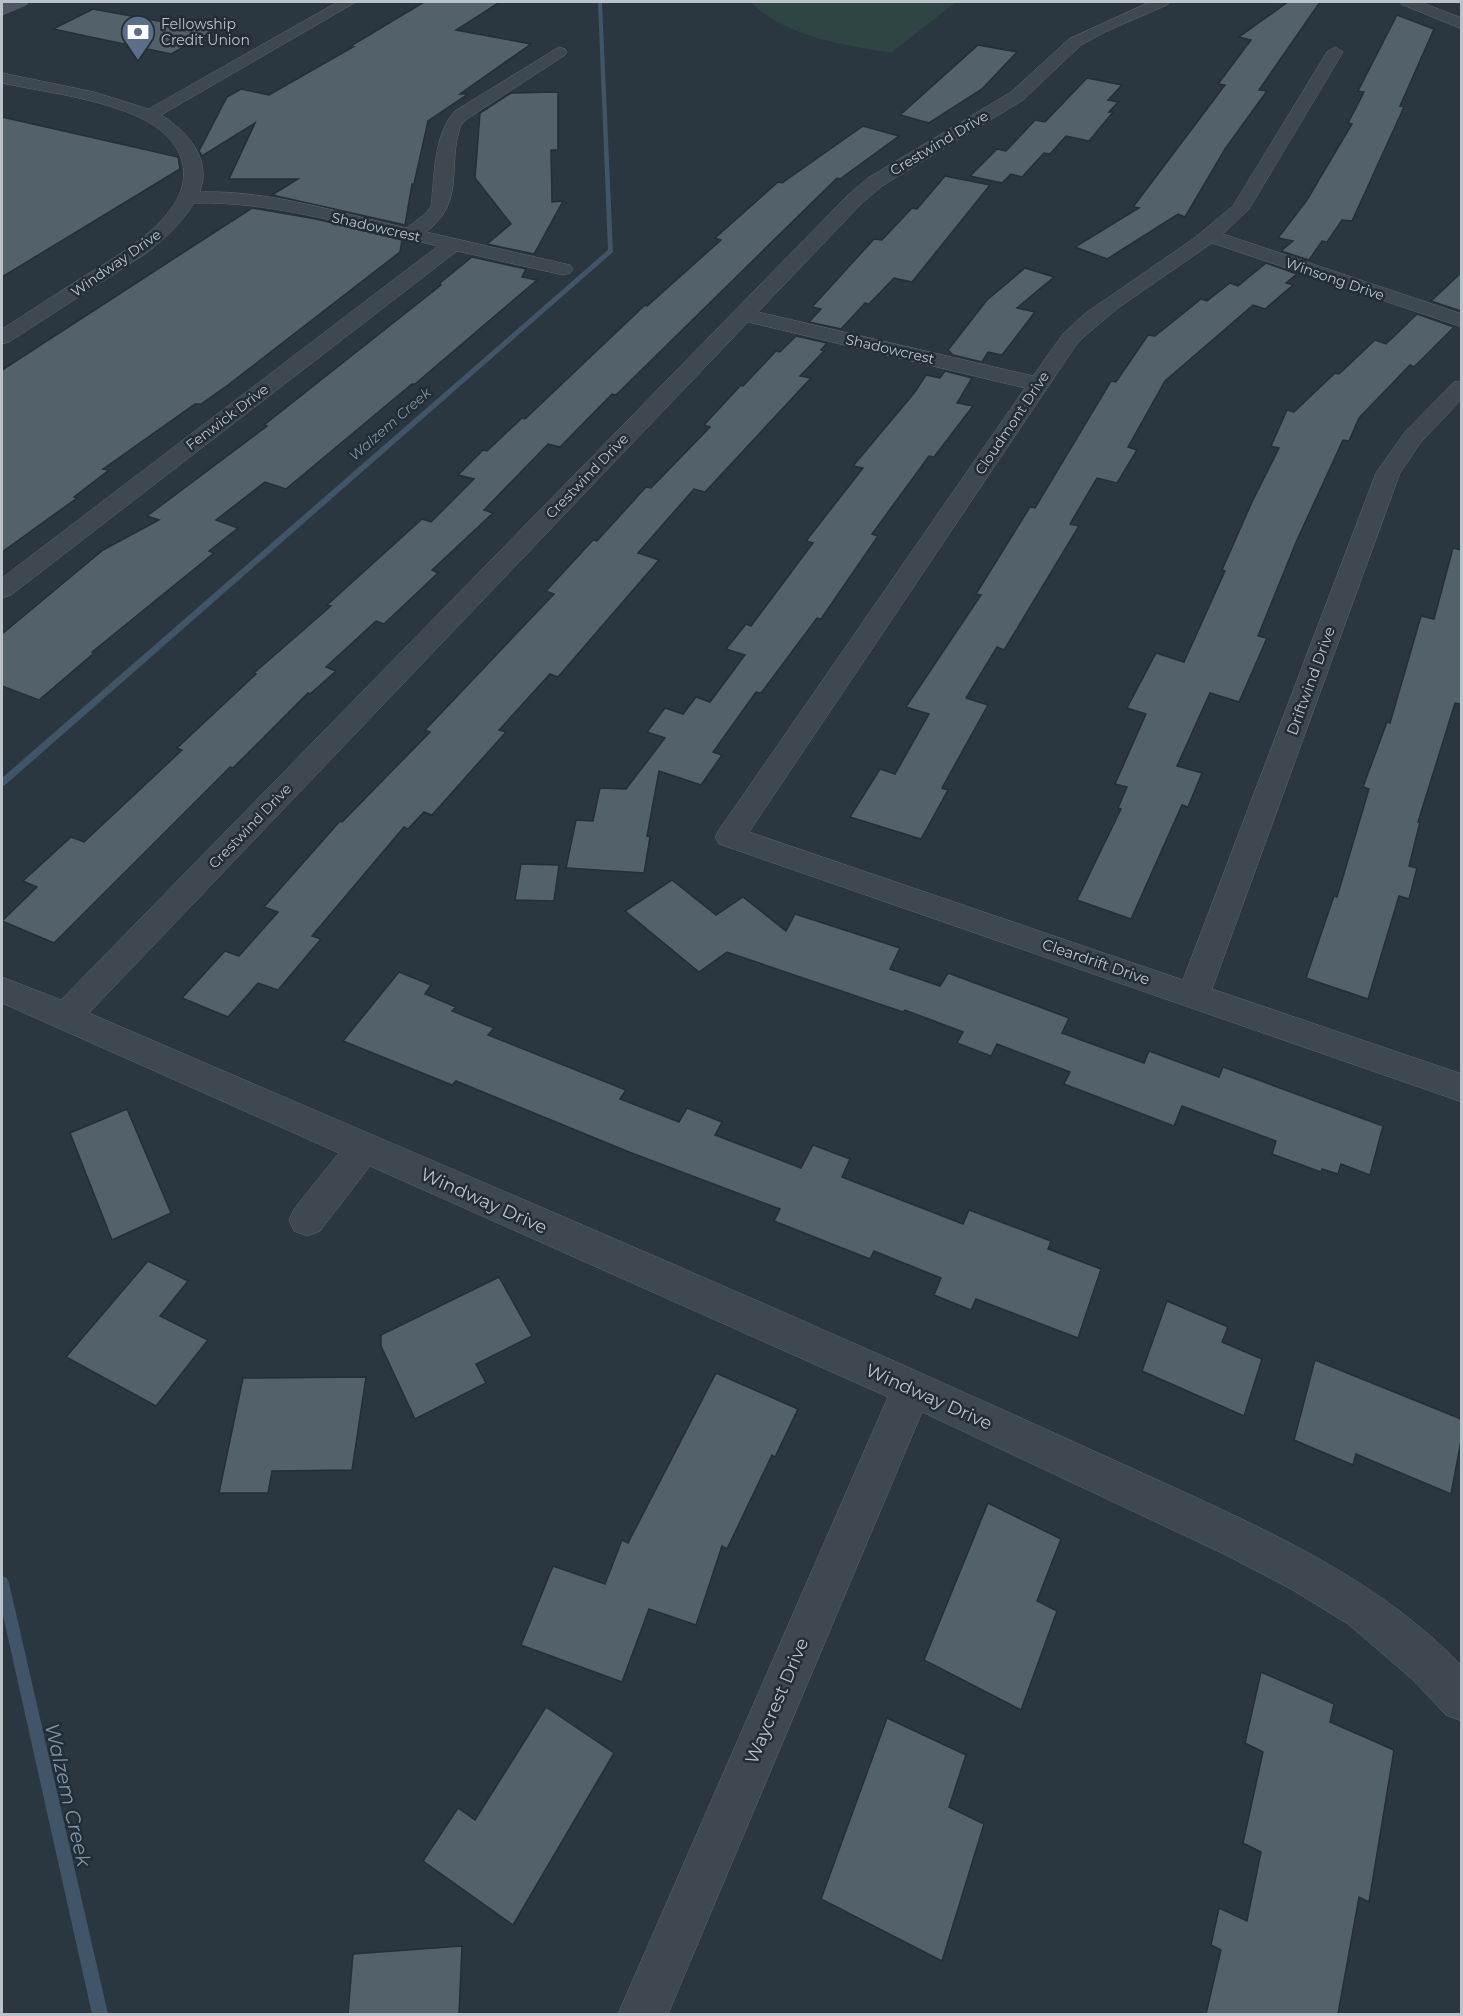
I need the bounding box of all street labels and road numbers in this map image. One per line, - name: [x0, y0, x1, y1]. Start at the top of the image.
- street label: Crestwind Drive: [887, 107, 991, 179]
- street label: Shadowcrest: [330, 208, 423, 246]
- street label: Windway Drive: [67, 225, 165, 301]
- street label: Winsong Drive: [1283, 254, 1387, 304]
- street label: Shadowcrest: [844, 330, 937, 368]
- street label: Cloudmont Drive: [971, 368, 1053, 478]
- street label: Fenwick Drive: [182, 380, 272, 454]
- street label: Crestwind Drive: [542, 430, 632, 522]
- street label: Driftwind Drive: [1282, 624, 1339, 738]
- street label: Crestwind Drive: [205, 780, 295, 872]
- street label: Cleardrift Drive: [1040, 934, 1153, 989]
- street label: Windway Drive: [417, 1163, 551, 1239]
- street label: Windway Drive: [862, 1359, 996, 1435]
- street label: Waycrest Drive: [741, 1635, 813, 1767]

